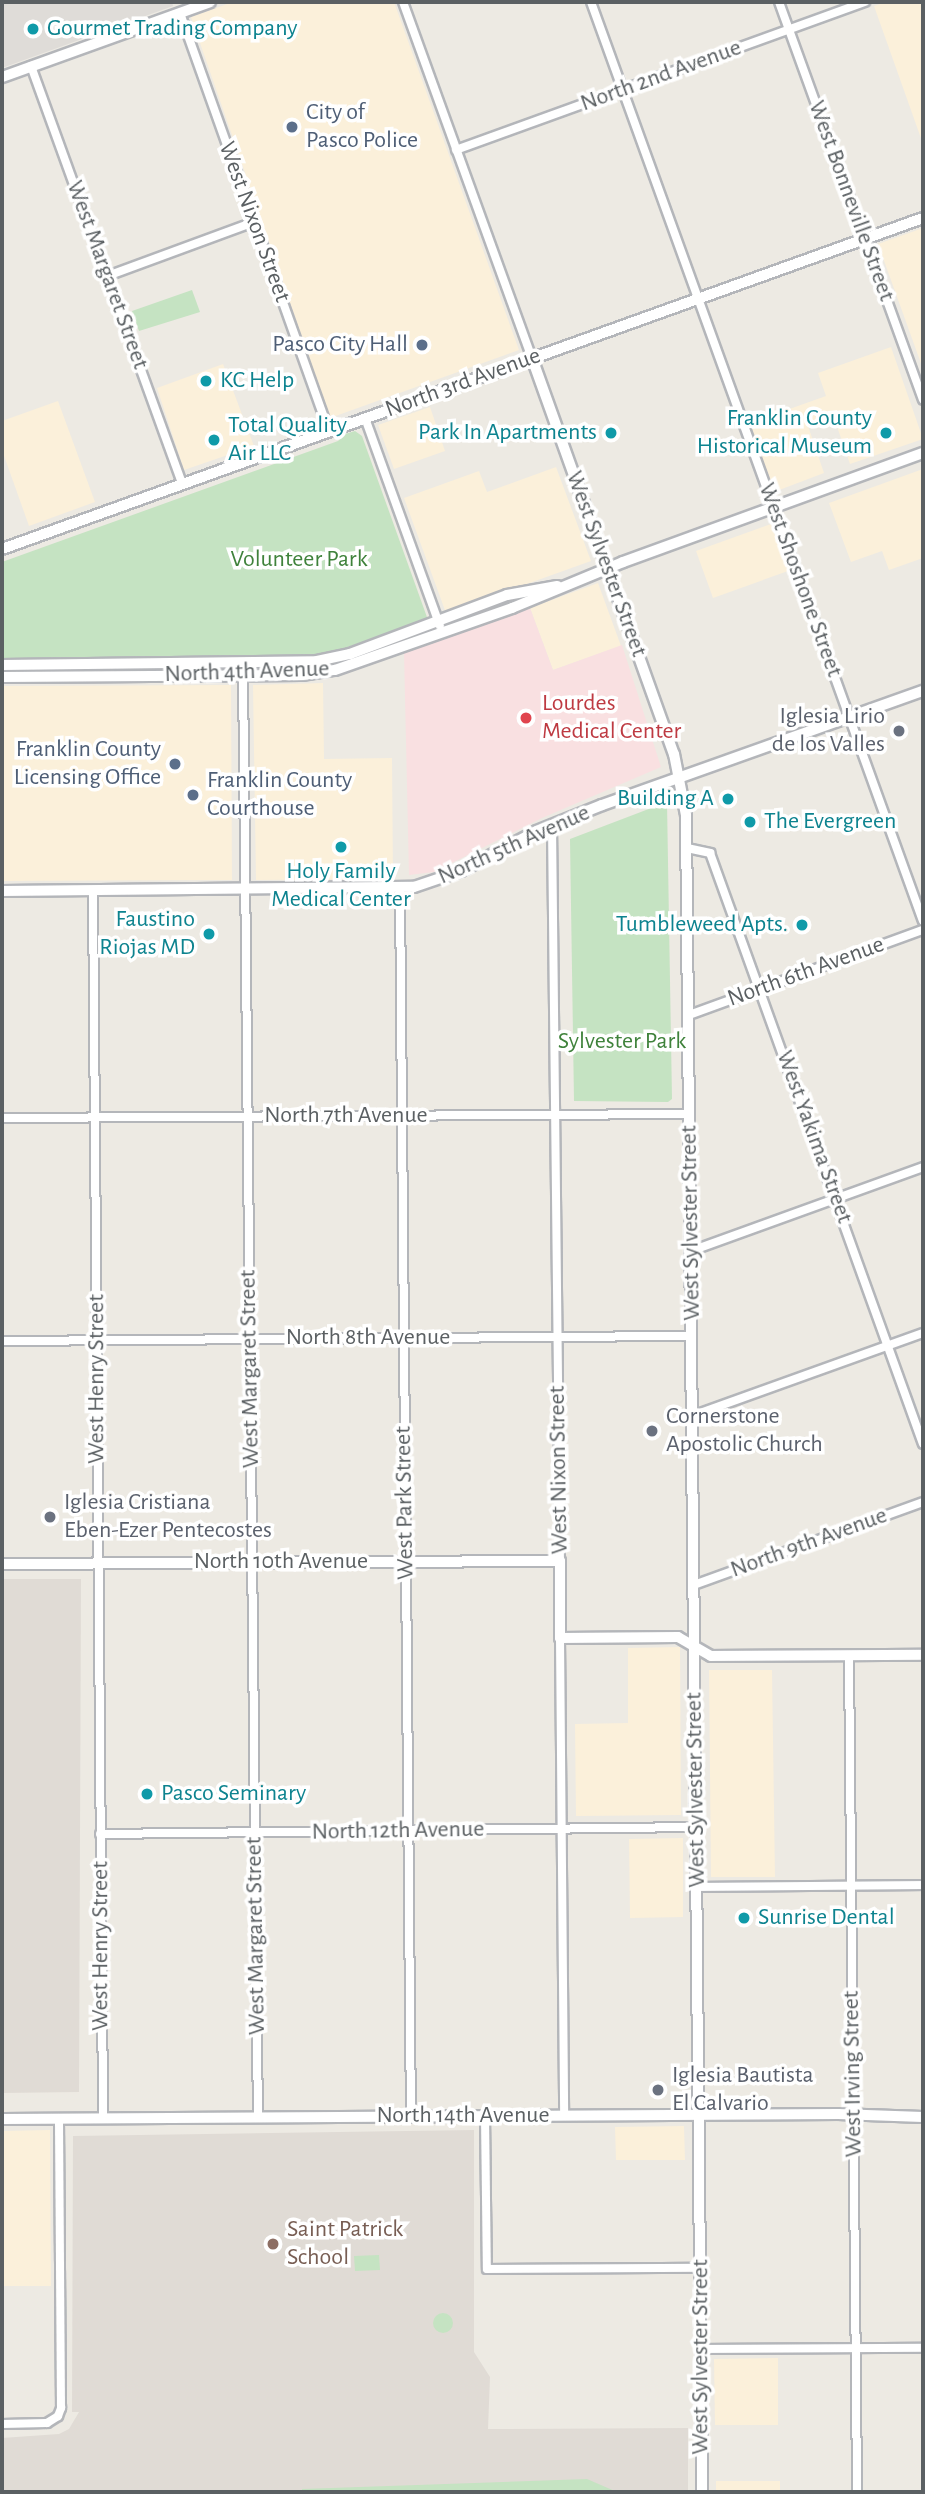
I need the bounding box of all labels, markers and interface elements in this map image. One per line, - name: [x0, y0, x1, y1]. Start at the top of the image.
- place label: Gourmet Trading Company: [47, 15, 297, 43]
- marker: Gourmet Trading Company: [25, 21, 41, 37]
- street label: North 2nd Avenue: [577, 34, 745, 118]
- street label: West Bonneville Street: [801, 97, 901, 305]
- place label: City of Pasco Police: [306, 99, 418, 155]
- marker: City of Pasco Police: [284, 119, 300, 135]
- street label: West Nixon Street: [212, 138, 296, 306]
- street label: West Margaret Street: [60, 177, 154, 373]
- place label: Pasco City Hall: [272, 331, 408, 359]
- marker: Pasco City Hall: [414, 337, 430, 353]
- street label: North 3rd Avenue: [381, 342, 545, 424]
- place label: KC Help: [220, 367, 294, 395]
- marker: KC Help: [198, 373, 214, 389]
- place label: Franklin County Historical Museum: [697, 405, 872, 461]
- place label: Total Quality Air LLC: [228, 412, 347, 468]
- place label: Park In Apartments: [418, 419, 597, 447]
- marker: Park In Apartments: [603, 425, 619, 441]
- marker: Franklin County Historical Museum: [878, 425, 894, 441]
- marker: Total Quality Air LLC: [206, 432, 222, 448]
- street label: West Sylvester Street: [559, 467, 653, 661]
- street label: West Shoshone Street: [752, 479, 848, 681]
- park label: Volunteer Park: [230, 546, 368, 574]
- street label: North 4th Avenue: [164, 655, 330, 689]
- place label: Lourdes Medical Center: [542, 690, 681, 746]
- place label: Iglesia Lirio de los Valles: [772, 703, 885, 759]
- marker: Lourdes Medical Center: [516, 708, 536, 728]
- marker: Iglesia Lirio de los Valles: [891, 723, 907, 739]
- place label: Franklin County Licensing Office: [14, 736, 161, 792]
- marker: Franklin County Licensing Office: [167, 756, 183, 772]
- place label: Franklin County Courthouse: [207, 767, 352, 823]
- place label: Building A: [617, 785, 714, 813]
- marker: Franklin County Courthouse: [185, 787, 201, 803]
- marker: Building A: [720, 791, 736, 807]
- street label: North 5th Avenue: [434, 799, 594, 891]
- place label: The Evergreen: [764, 808, 896, 836]
- marker: The Evergreen: [742, 814, 758, 830]
- marker: Holy Family Medical Center: [333, 839, 349, 855]
- place label: Holy Family Medical Center: [271, 858, 411, 914]
- place label: Faustino Riojas MD: [99, 906, 195, 962]
- place label: Tumbleweed Apts.: [616, 911, 788, 939]
- marker: Tumbleweed Apts.: [794, 917, 810, 933]
- marker: Faustino Riojas MD: [201, 926, 217, 942]
- street label: North 6th Avenue: [724, 930, 888, 1014]
- park label: Sylvester Park: [558, 1028, 686, 1056]
- street label: West Yakima Street: [769, 1047, 859, 1227]
- street label: North 7th Avenue: [264, 1102, 428, 1130]
- street label: West Sylvester Street: [675, 1125, 707, 1321]
- street label: West Margaret Street: [234, 1270, 266, 1468]
- street label: West Henry Street: [83, 1294, 111, 1464]
- street label: North 8th Avenue: [286, 1324, 450, 1352]
- street label: West Nixon Street: [543, 1385, 575, 1555]
- place label: Cornerstone Apostolic Church: [666, 1403, 823, 1459]
- marker: Cornerstone Apostolic Church: [644, 1423, 660, 1439]
- street label: West Park Street: [389, 1426, 421, 1580]
- place label: Iglesia Cristiana Eben-Ezer Pentecostes: [64, 1489, 272, 1545]
- street label: North 9th Avenue: [727, 1501, 891, 1585]
- marker: Iglesia Cristiana Eben-Ezer Pentecostes: [42, 1509, 58, 1525]
- street label: North 10th Avenue: [194, 1548, 368, 1576]
- street label: West Sylvester Street: [680, 1692, 712, 1888]
- place label: Pasco Seminary: [161, 1780, 306, 1808]
- marker: Pasco Seminary: [139, 1786, 155, 1802]
- street label: North 12th Avenue: [311, 1815, 485, 1847]
- street label: West Margaret Street: [240, 1837, 272, 2035]
- street label: West Henry Street: [87, 1861, 115, 2031]
- place label: Sunrise Dental: [758, 1904, 895, 1932]
- marker: Sunrise Dental: [736, 1910, 752, 1926]
- street label: West Irving Street: [837, 1990, 869, 2158]
- place label: Iglesia Bautista El Calvario: [672, 2062, 814, 2118]
- marker: Iglesia Bautista El Calvario: [650, 2082, 666, 2098]
- street label: North 14th Avenue: [376, 2102, 550, 2130]
- place label: Saint Patrick School: [287, 2216, 403, 2272]
- marker: Saint Patrick School: [265, 2236, 281, 2252]
- street label: West Sylvester Street: [687, 2259, 715, 2455]

